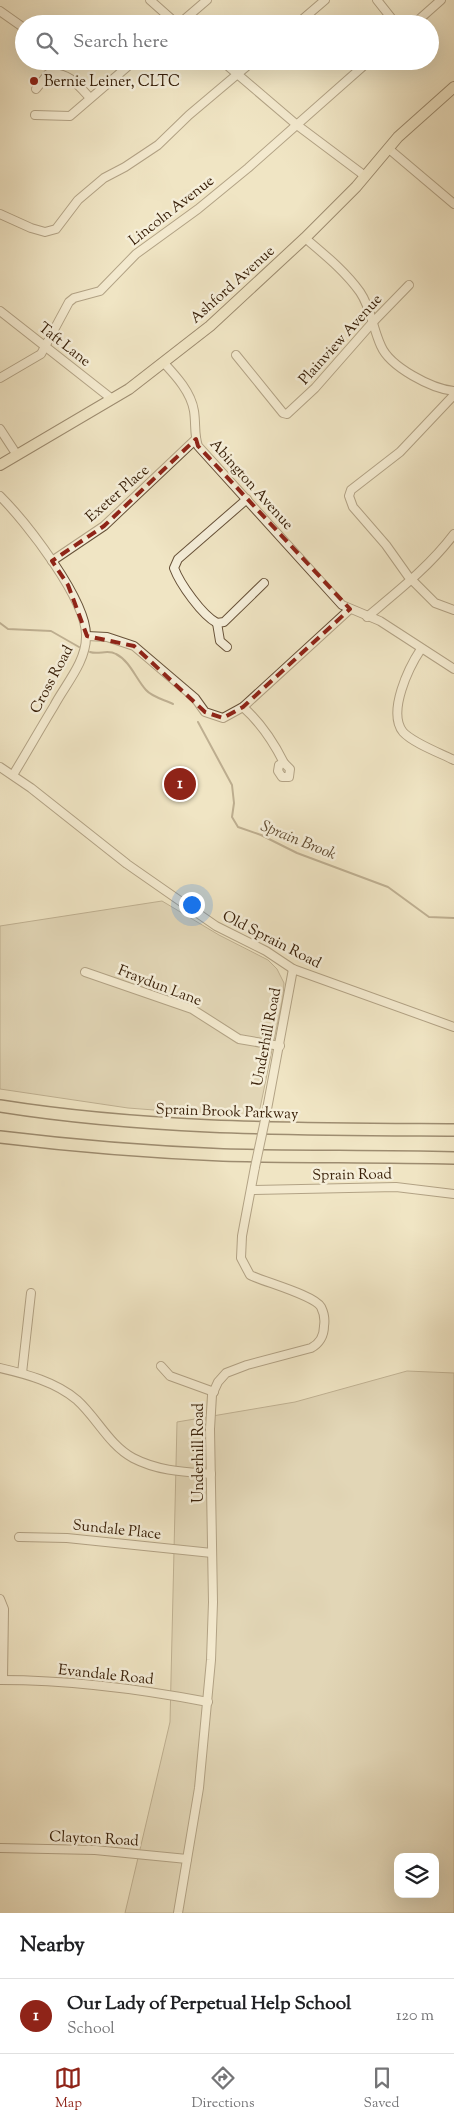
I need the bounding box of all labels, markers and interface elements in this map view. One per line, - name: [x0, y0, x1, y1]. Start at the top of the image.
- search box: [15, 15, 439, 70]
- icon: search: [33, 29, 61, 57]
- text: Search here: [73, 29, 168, 56]
- place label: Bernie Leiner, CLTC: [44, 72, 180, 93]
- marker: Bernie Leiner, CLTC: [28, 75, 40, 87]
- street label: Lincoln Avenue: [125, 171, 219, 251]
- street label: Ashford Avenue: [186, 241, 280, 329]
- street label: Plainview Avenue: [295, 290, 388, 390]
- street label: Taft Lane: [33, 318, 95, 372]
- street label: Abington Avenue: [204, 435, 298, 535]
- street label: Exeter Place: [82, 461, 154, 528]
- street label: Cross Road: [26, 641, 79, 717]
- pin: 1: [164, 765, 196, 803]
- water label: Sprain Brook: [257, 816, 339, 867]
- your location: [179, 892, 205, 918]
- street label: Old Sprain Road: [218, 906, 325, 975]
- street label: Fraydun Lane: [114, 961, 204, 1012]
- street label: Underhill Road: [248, 986, 287, 1088]
- street label: Sprain Brook Parkway: [155, 1100, 299, 1126]
- street label: Sprain Road: [312, 1164, 393, 1187]
- street label: Underhill Road: [189, 1402, 210, 1503]
- street label: Sundale Place: [71, 1515, 162, 1546]
- street label: Evandale Road: [57, 1660, 155, 1691]
- street label: Clayton Road: [49, 1827, 140, 1852]
- map controls: [394, 1853, 439, 1898]
- button: layers: [394, 1853, 439, 1898]
- text: Nearby: [20, 1931, 85, 1961]
- text: Our Lady of Perpetual Help School: [67, 1991, 351, 2018]
- text: 1: [33, 2005, 39, 2028]
- text: 120 m: [396, 2005, 434, 2028]
- text: School: [67, 2018, 115, 2041]
- tab: Map: [54, 2064, 82, 2114]
- tab: Directions: [191, 2064, 255, 2114]
- tab: Saved: [364, 2064, 399, 2114]

